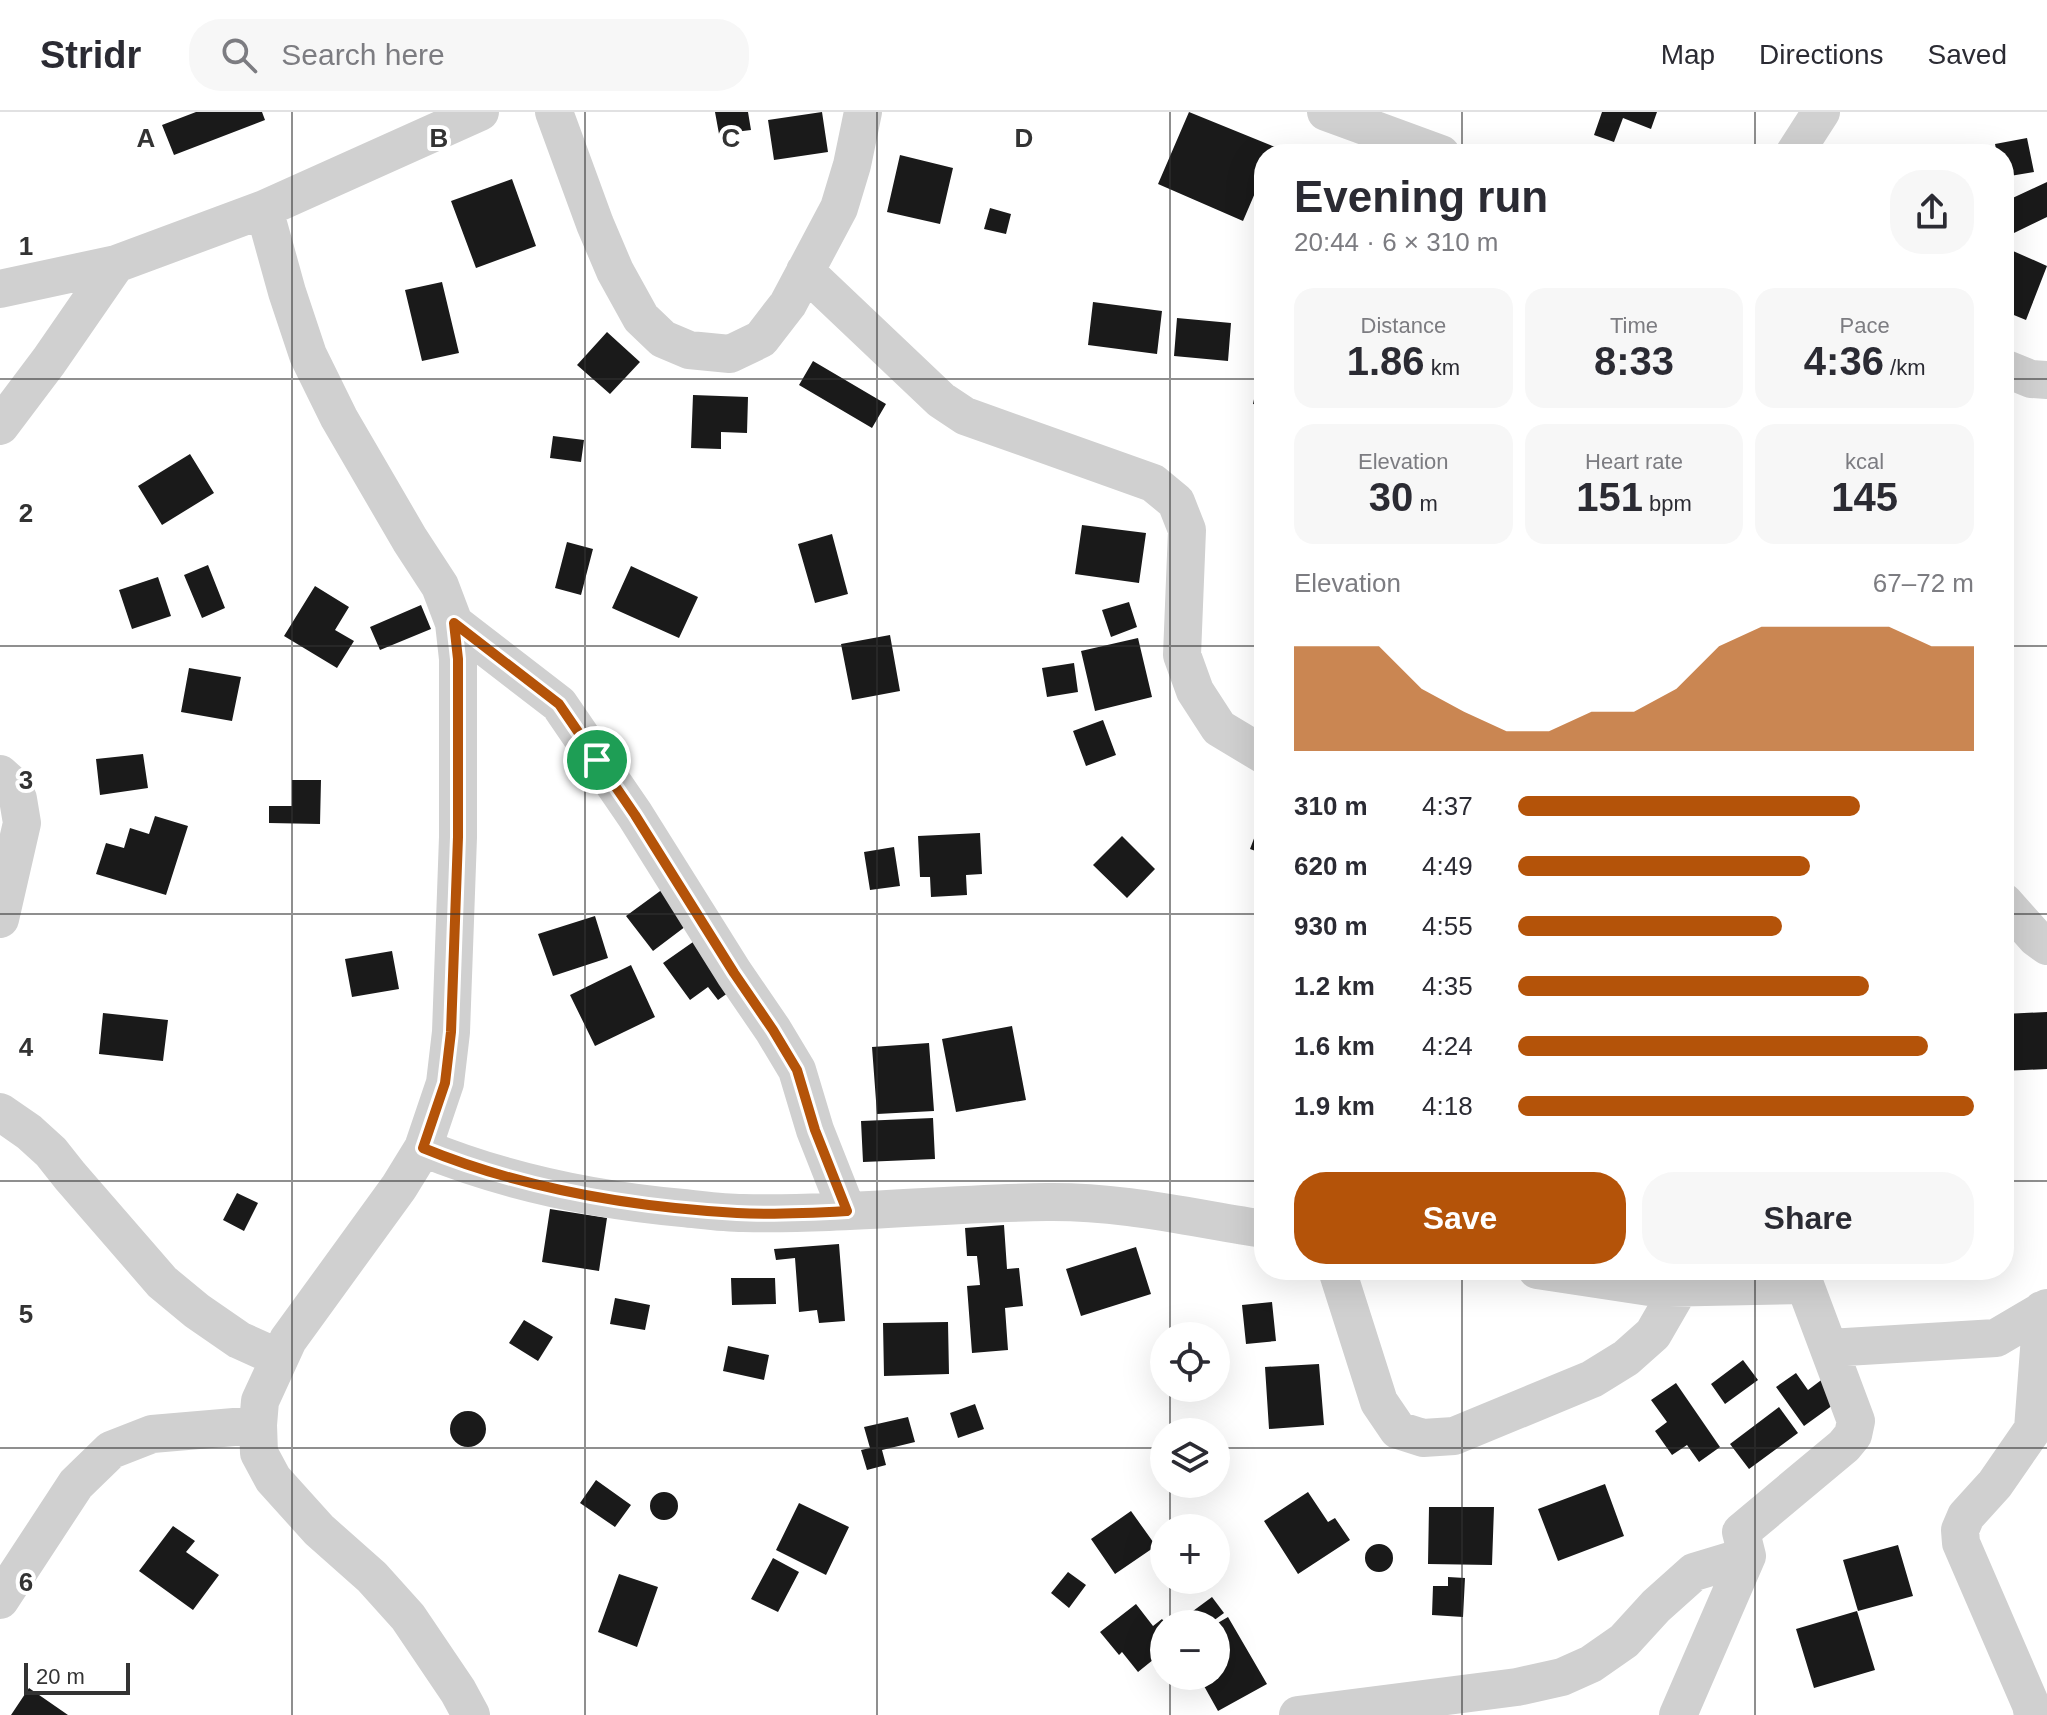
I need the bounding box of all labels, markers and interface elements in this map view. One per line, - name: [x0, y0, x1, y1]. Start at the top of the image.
- search box: [189, 19, 749, 91]
- icon: search: [217, 33, 261, 77]
- text: Stridr: [40, 34, 141, 76]
- text: Search here: [281, 38, 445, 71]
- text: Map: [1661, 39, 1715, 70]
- text: Directions: [1759, 39, 1884, 70]
- text: Saved: [1928, 39, 2007, 70]
- text: A: [137, 123, 156, 153]
- text: B: [430, 123, 448, 153]
- text: C: [722, 123, 741, 153]
- text: D: [1015, 123, 1033, 153]
- button: share: [1890, 170, 1974, 254]
- text: Evening run: [1294, 172, 1548, 221]
- text: 20:44 · 6 × 310 m: [1294, 227, 1499, 257]
- text: 1: [19, 231, 33, 261]
- text: Distance: [1361, 313, 1446, 338]
- text: Time: [1610, 313, 1658, 338]
- text: Pace: [1840, 313, 1890, 338]
- text: 1.86: [1347, 339, 1425, 383]
- text: 8:33: [1594, 339, 1674, 383]
- text: 4:36: [1804, 339, 1884, 383]
- text: km: [1425, 355, 1460, 380]
- text: /km: [1884, 355, 1925, 380]
- text: Elevation: [1358, 449, 1449, 474]
- text: Heart rate: [1585, 449, 1683, 474]
- text: kcal: [1845, 449, 1884, 474]
- text: 30: [1369, 475, 1413, 519]
- text: 151: [1576, 475, 1643, 519]
- text: 145: [1831, 475, 1898, 519]
- text: m: [1413, 491, 1438, 516]
- text: bpm: [1643, 491, 1692, 516]
- text: 2: [19, 498, 33, 528]
- text: Elevation: [1294, 568, 1401, 598]
- text: 67–72 m: [1873, 568, 1974, 598]
- pin: [563, 726, 631, 794]
- icon: arrive: [575, 738, 619, 782]
- text: 3: [19, 765, 33, 795]
- text: 310 m: [1294, 791, 1368, 821]
- text: 4:37: [1422, 791, 1473, 821]
- text: 620 m: [1294, 851, 1368, 881]
- text: 4:49: [1422, 851, 1473, 881]
- text: 930 m: [1294, 911, 1368, 941]
- text: 4:55: [1422, 911, 1473, 941]
- text: 1.2 km: [1294, 971, 1375, 1001]
- text: 4:35: [1422, 971, 1473, 1001]
- text: 1.6 km: [1294, 1031, 1375, 1061]
- text: 4:24: [1422, 1031, 1473, 1061]
- text: 4: [19, 1032, 34, 1062]
- text: 1.9 km: [1294, 1091, 1375, 1121]
- text: 4:18: [1422, 1091, 1473, 1121]
- button: Save: [1294, 1172, 1626, 1264]
- button: Share: [1642, 1172, 1974, 1264]
- text: 5: [19, 1299, 33, 1329]
- map controls: [1150, 1322, 1230, 1690]
- button: locate: [1150, 1322, 1230, 1402]
- button: layers: [1150, 1418, 1230, 1498]
- button: +: [1150, 1514, 1230, 1594]
- text: 6: [19, 1567, 33, 1597]
- button: −: [1150, 1610, 1230, 1690]
- scale bar: [24, 1659, 130, 1695]
- text: 20 m: [36, 1664, 85, 1689]

